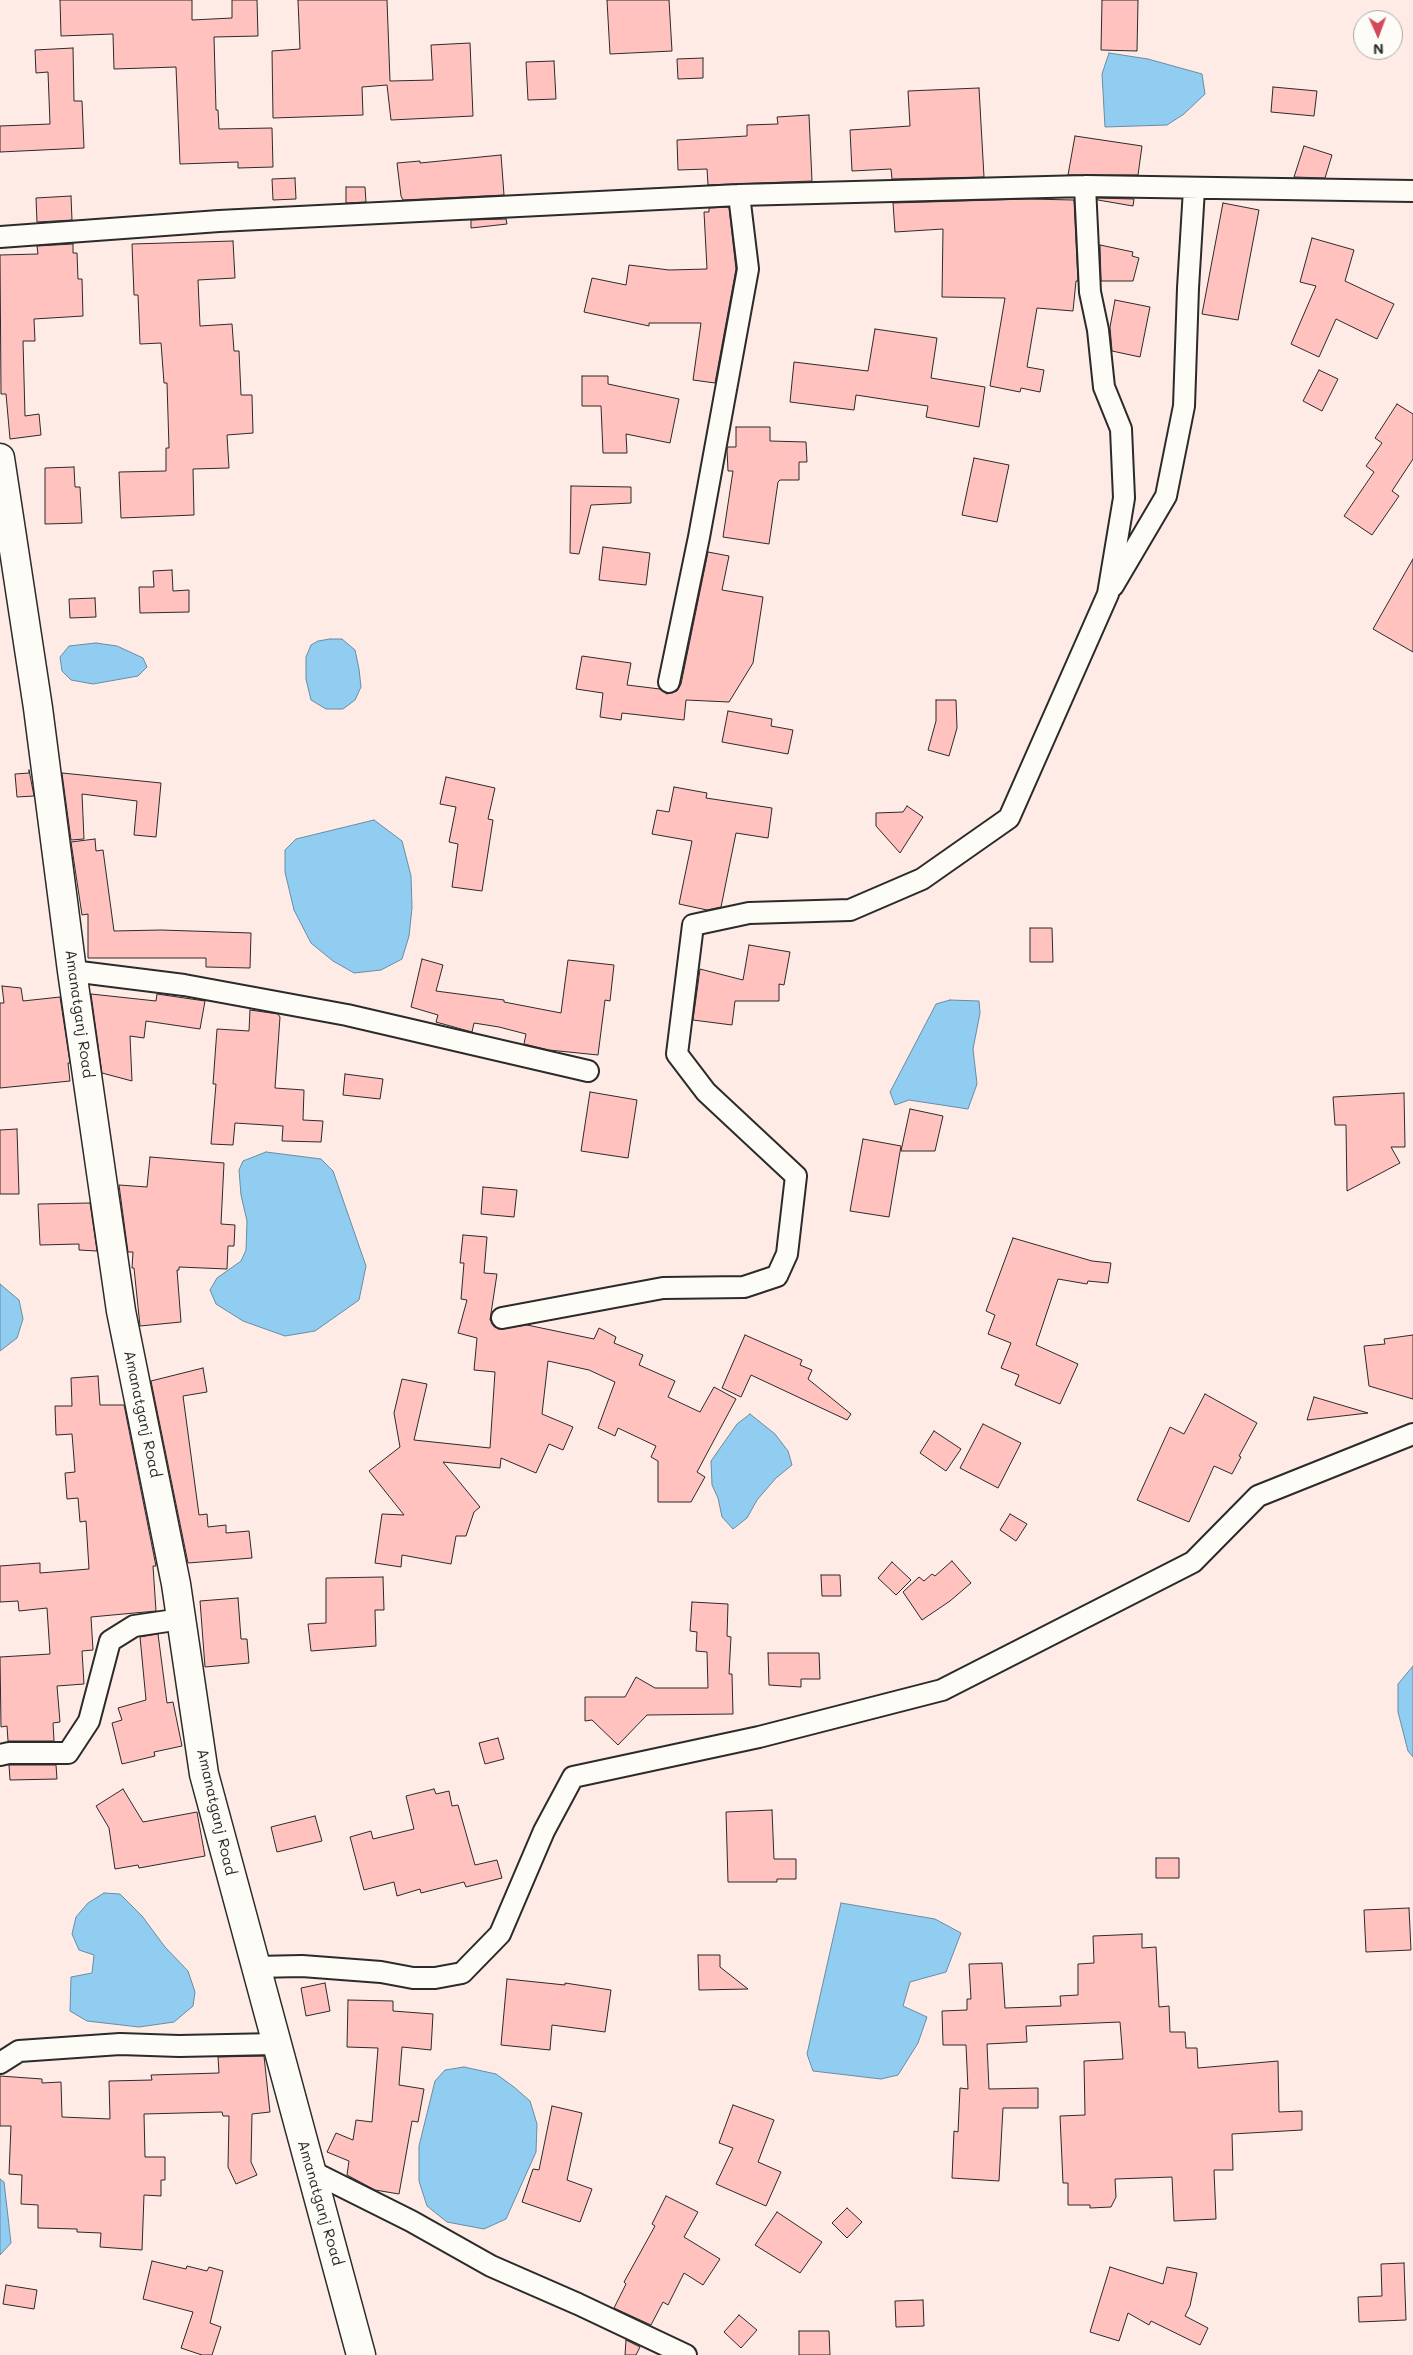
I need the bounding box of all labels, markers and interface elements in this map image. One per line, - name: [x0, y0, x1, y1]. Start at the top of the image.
- north arrow: [1353, 10, 1403, 60]
- text: N: [1373, 40, 1384, 59]
- street label: Amanatganj Road: [61, 949, 97, 1079]
- street label: Amanatganj Road: [120, 1349, 164, 1479]
- street label: Amanatganj Road: [193, 1747, 239, 1877]
- street label: Amanatganj Road: [294, 2138, 346, 2268]

